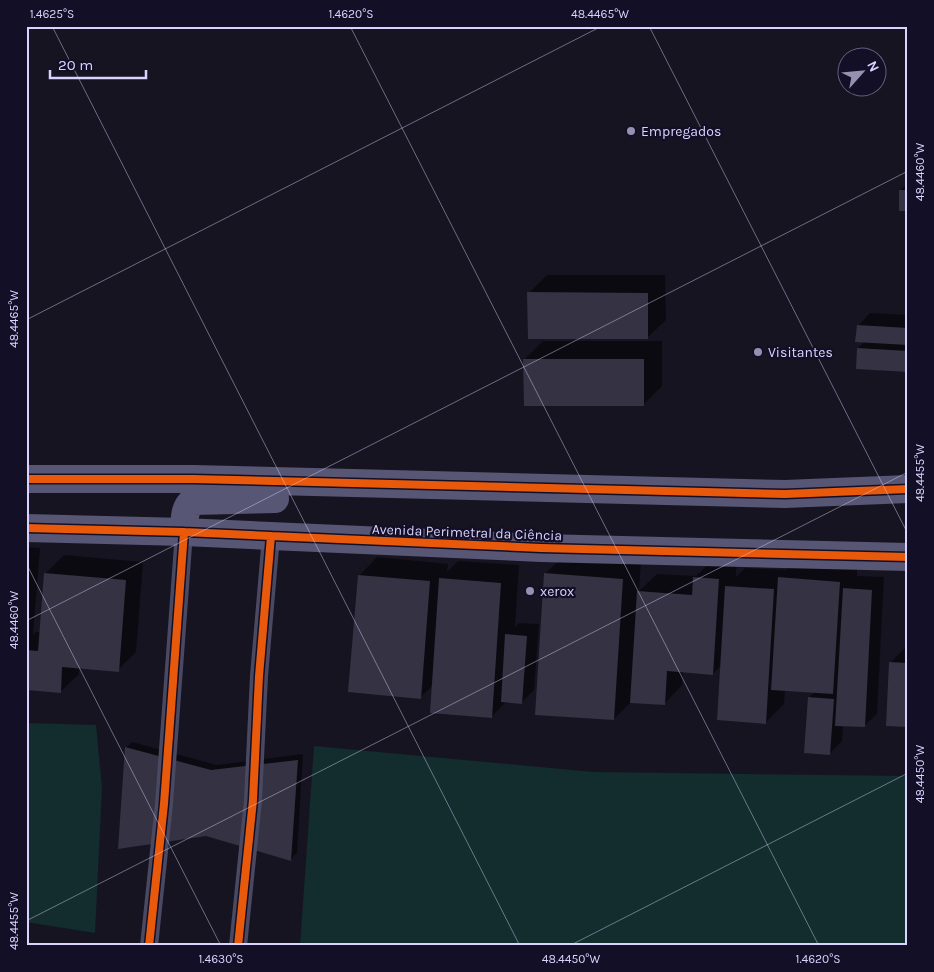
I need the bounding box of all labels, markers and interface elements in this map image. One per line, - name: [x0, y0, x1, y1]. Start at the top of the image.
- text: 1.4625°S: [30, 7, 74, 21]
- text: 1.4620°S: [328, 7, 374, 21]
- text: 48.4465°W: [571, 7, 629, 21]
- scale bar: [50, 48, 146, 80]
- north arrow: [836, 48, 886, 98]
- text: 20 m: [58, 56, 93, 74]
- text: N: [863, 58, 883, 75]
- place label: Empregados: [641, 123, 721, 140]
- marker: Empregados: [625, 125, 637, 137]
- text: 48.4460°W: [913, 143, 927, 201]
- text: 48.4465°W: [7, 290, 21, 348]
- place label: Visitantes: [768, 344, 833, 361]
- marker: Visitantes: [752, 346, 764, 358]
- text: 48.4455°W: [913, 444, 927, 502]
- street label: Avenida Perimetral da Ciência: [372, 521, 562, 544]
- place label: xerox: [540, 583, 574, 600]
- marker: xerox: [524, 585, 536, 597]
- text: 48.4460°W: [7, 591, 21, 649]
- text: 48.4450°W: [913, 745, 927, 803]
- text: 48.4455°W: [7, 892, 21, 950]
- text: 1.4630°S: [198, 952, 244, 966]
- text: 48.4450°W: [542, 952, 600, 966]
- text: 1.4620°S: [795, 952, 841, 966]

